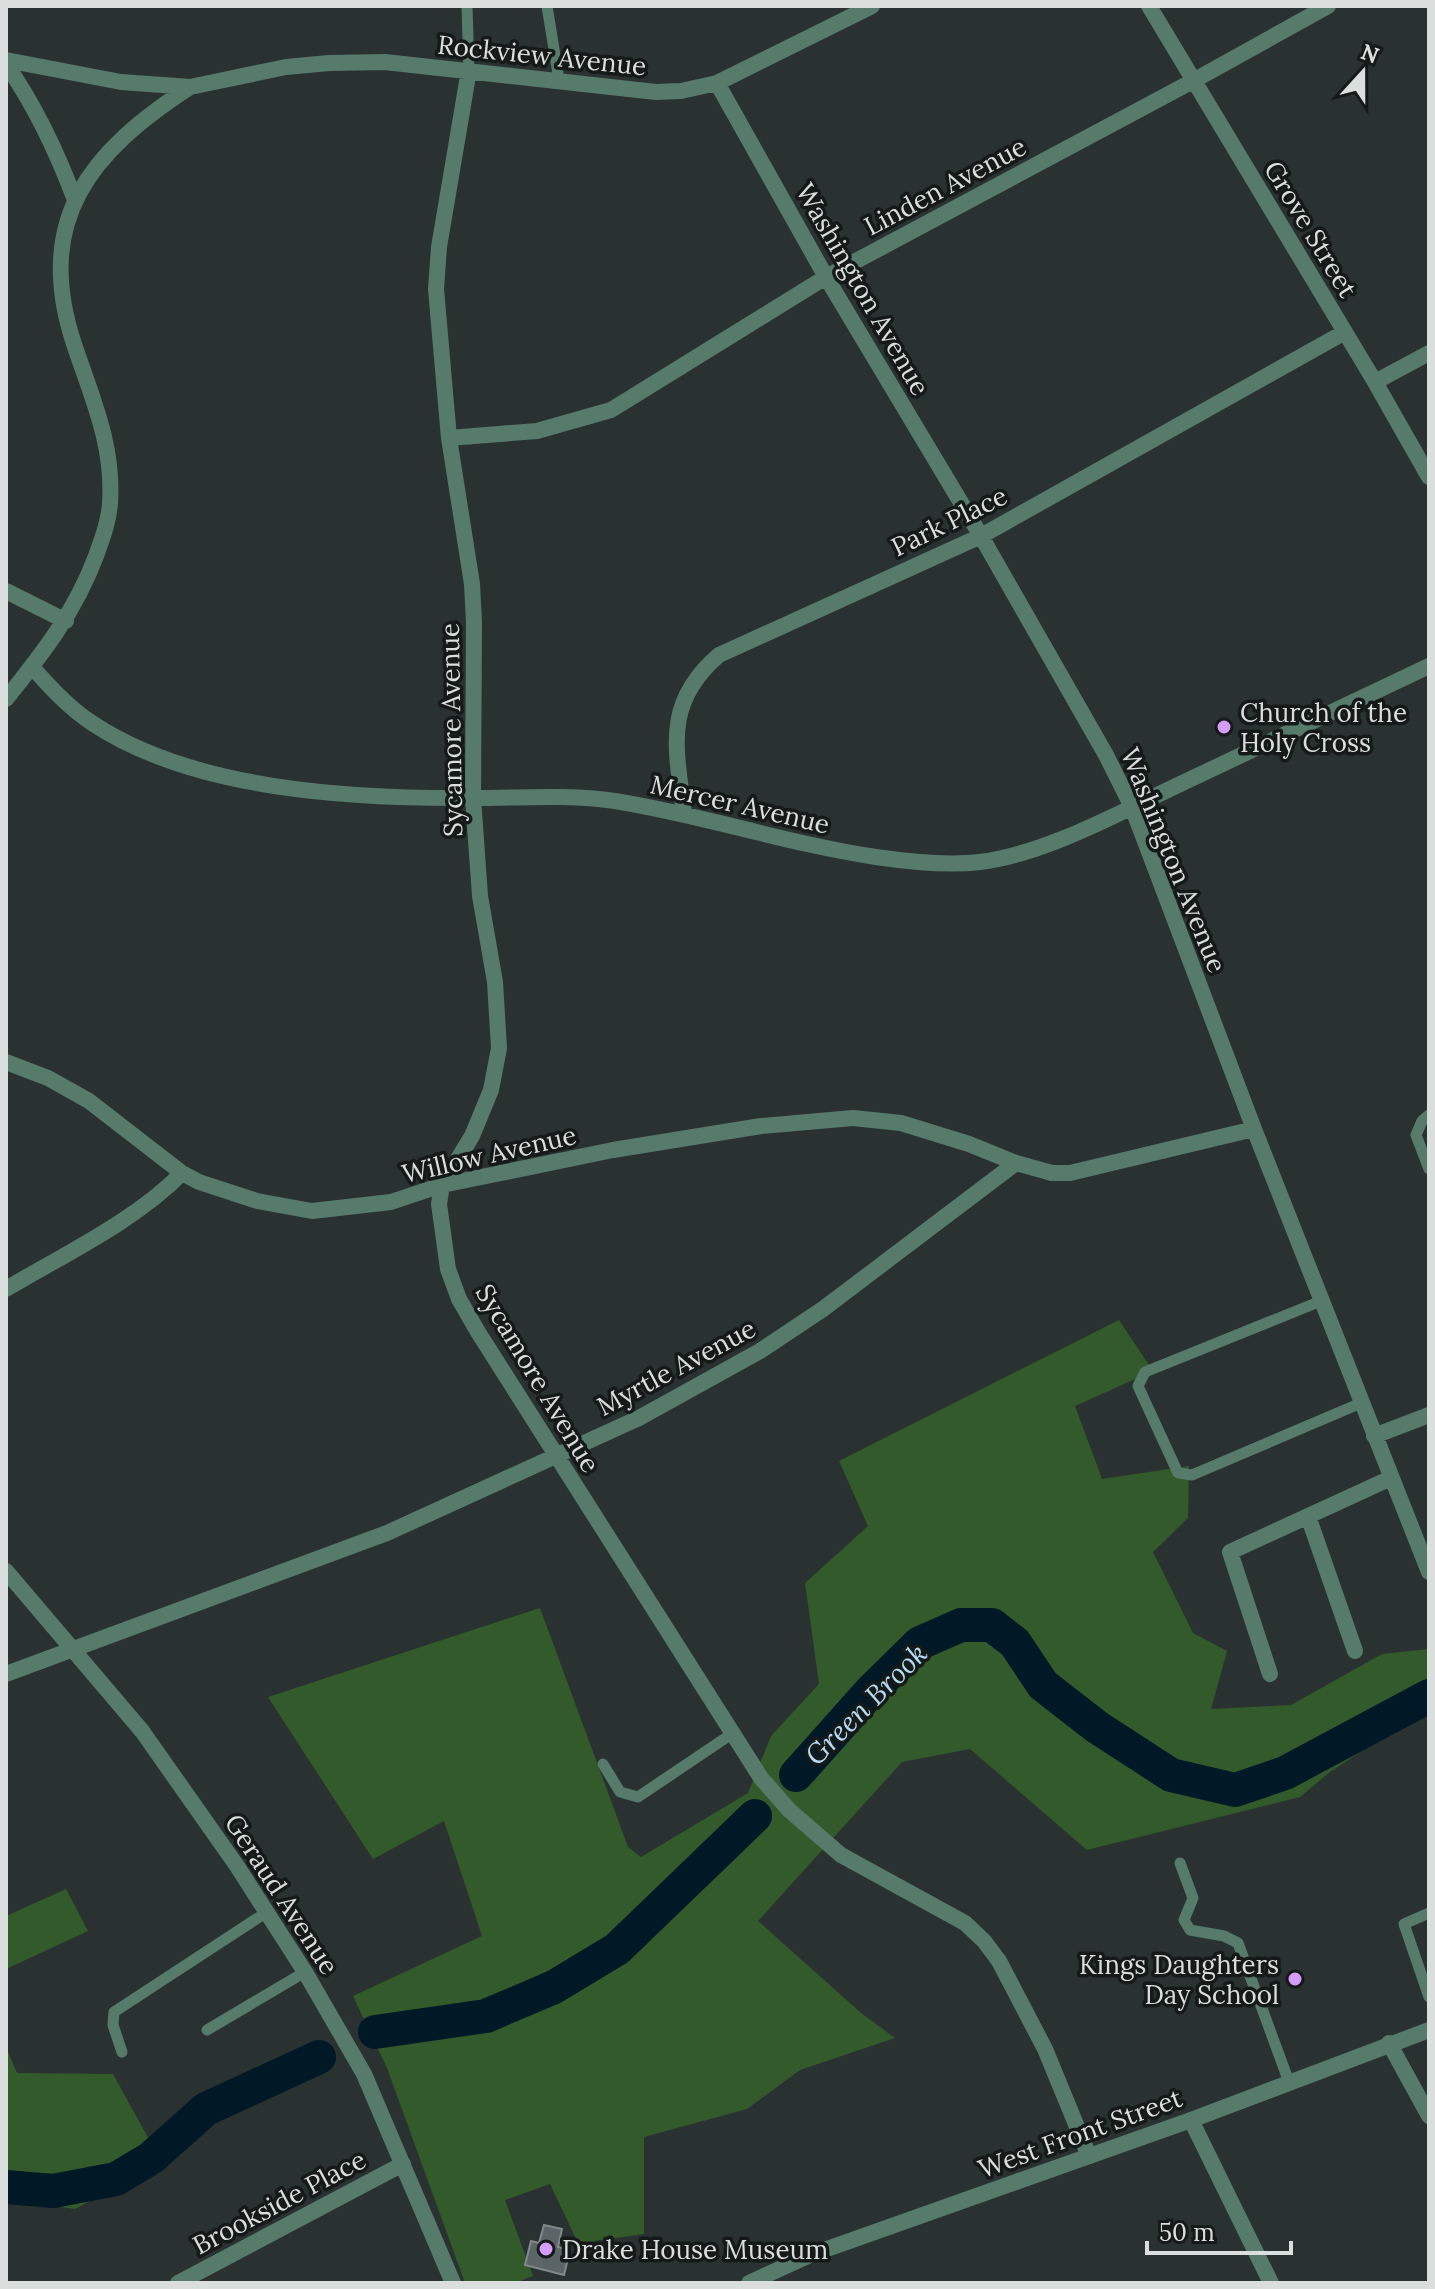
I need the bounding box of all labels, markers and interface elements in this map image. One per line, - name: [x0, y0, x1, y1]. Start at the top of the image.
- street label: Rockview Avenue: [436, 28, 648, 82]
- north arrow: [1323, 32, 1403, 112]
- text: N: [1357, 37, 1383, 69]
- street label: Linden Avenue: [858, 130, 1032, 242]
- street label: Grove Street: [1257, 155, 1365, 303]
- street label: Washington Avenue: [789, 177, 937, 401]
- street label: Park Place: [886, 479, 1012, 563]
- street label: Sycamore Avenue: [433, 623, 469, 837]
- place label: Church of the Holy Cross: [1240, 696, 1407, 759]
- marker: Church of the Holy Cross: [1215, 718, 1233, 736]
- street label: Washington Avenue: [1114, 743, 1234, 977]
- street label: Mercer Avenue: [647, 767, 833, 841]
- street label: Willow Avenue: [399, 1118, 579, 1190]
- street label: Sycamore Avenue: [469, 1278, 607, 1478]
- street label: Myrtle Avenue: [591, 1311, 761, 1423]
- water label: Green Brook: [797, 1635, 935, 1773]
- street label: Geraud Avenue: [218, 1808, 346, 1980]
- place label: Kings Daughters Day School: [1079, 1948, 1279, 2011]
- marker: Kings Daughters Day School: [1286, 1970, 1304, 1988]
- street label: West Front Street: [974, 2081, 1186, 2185]
- street label: Brookside Place: [187, 2143, 371, 2261]
- scale bar: [1147, 2205, 1291, 2255]
- text: 50 m: [1159, 2217, 1215, 2248]
- place label: Drake House Museum: [562, 2233, 828, 2266]
- marker: Drake House Museum: [537, 2240, 555, 2258]

